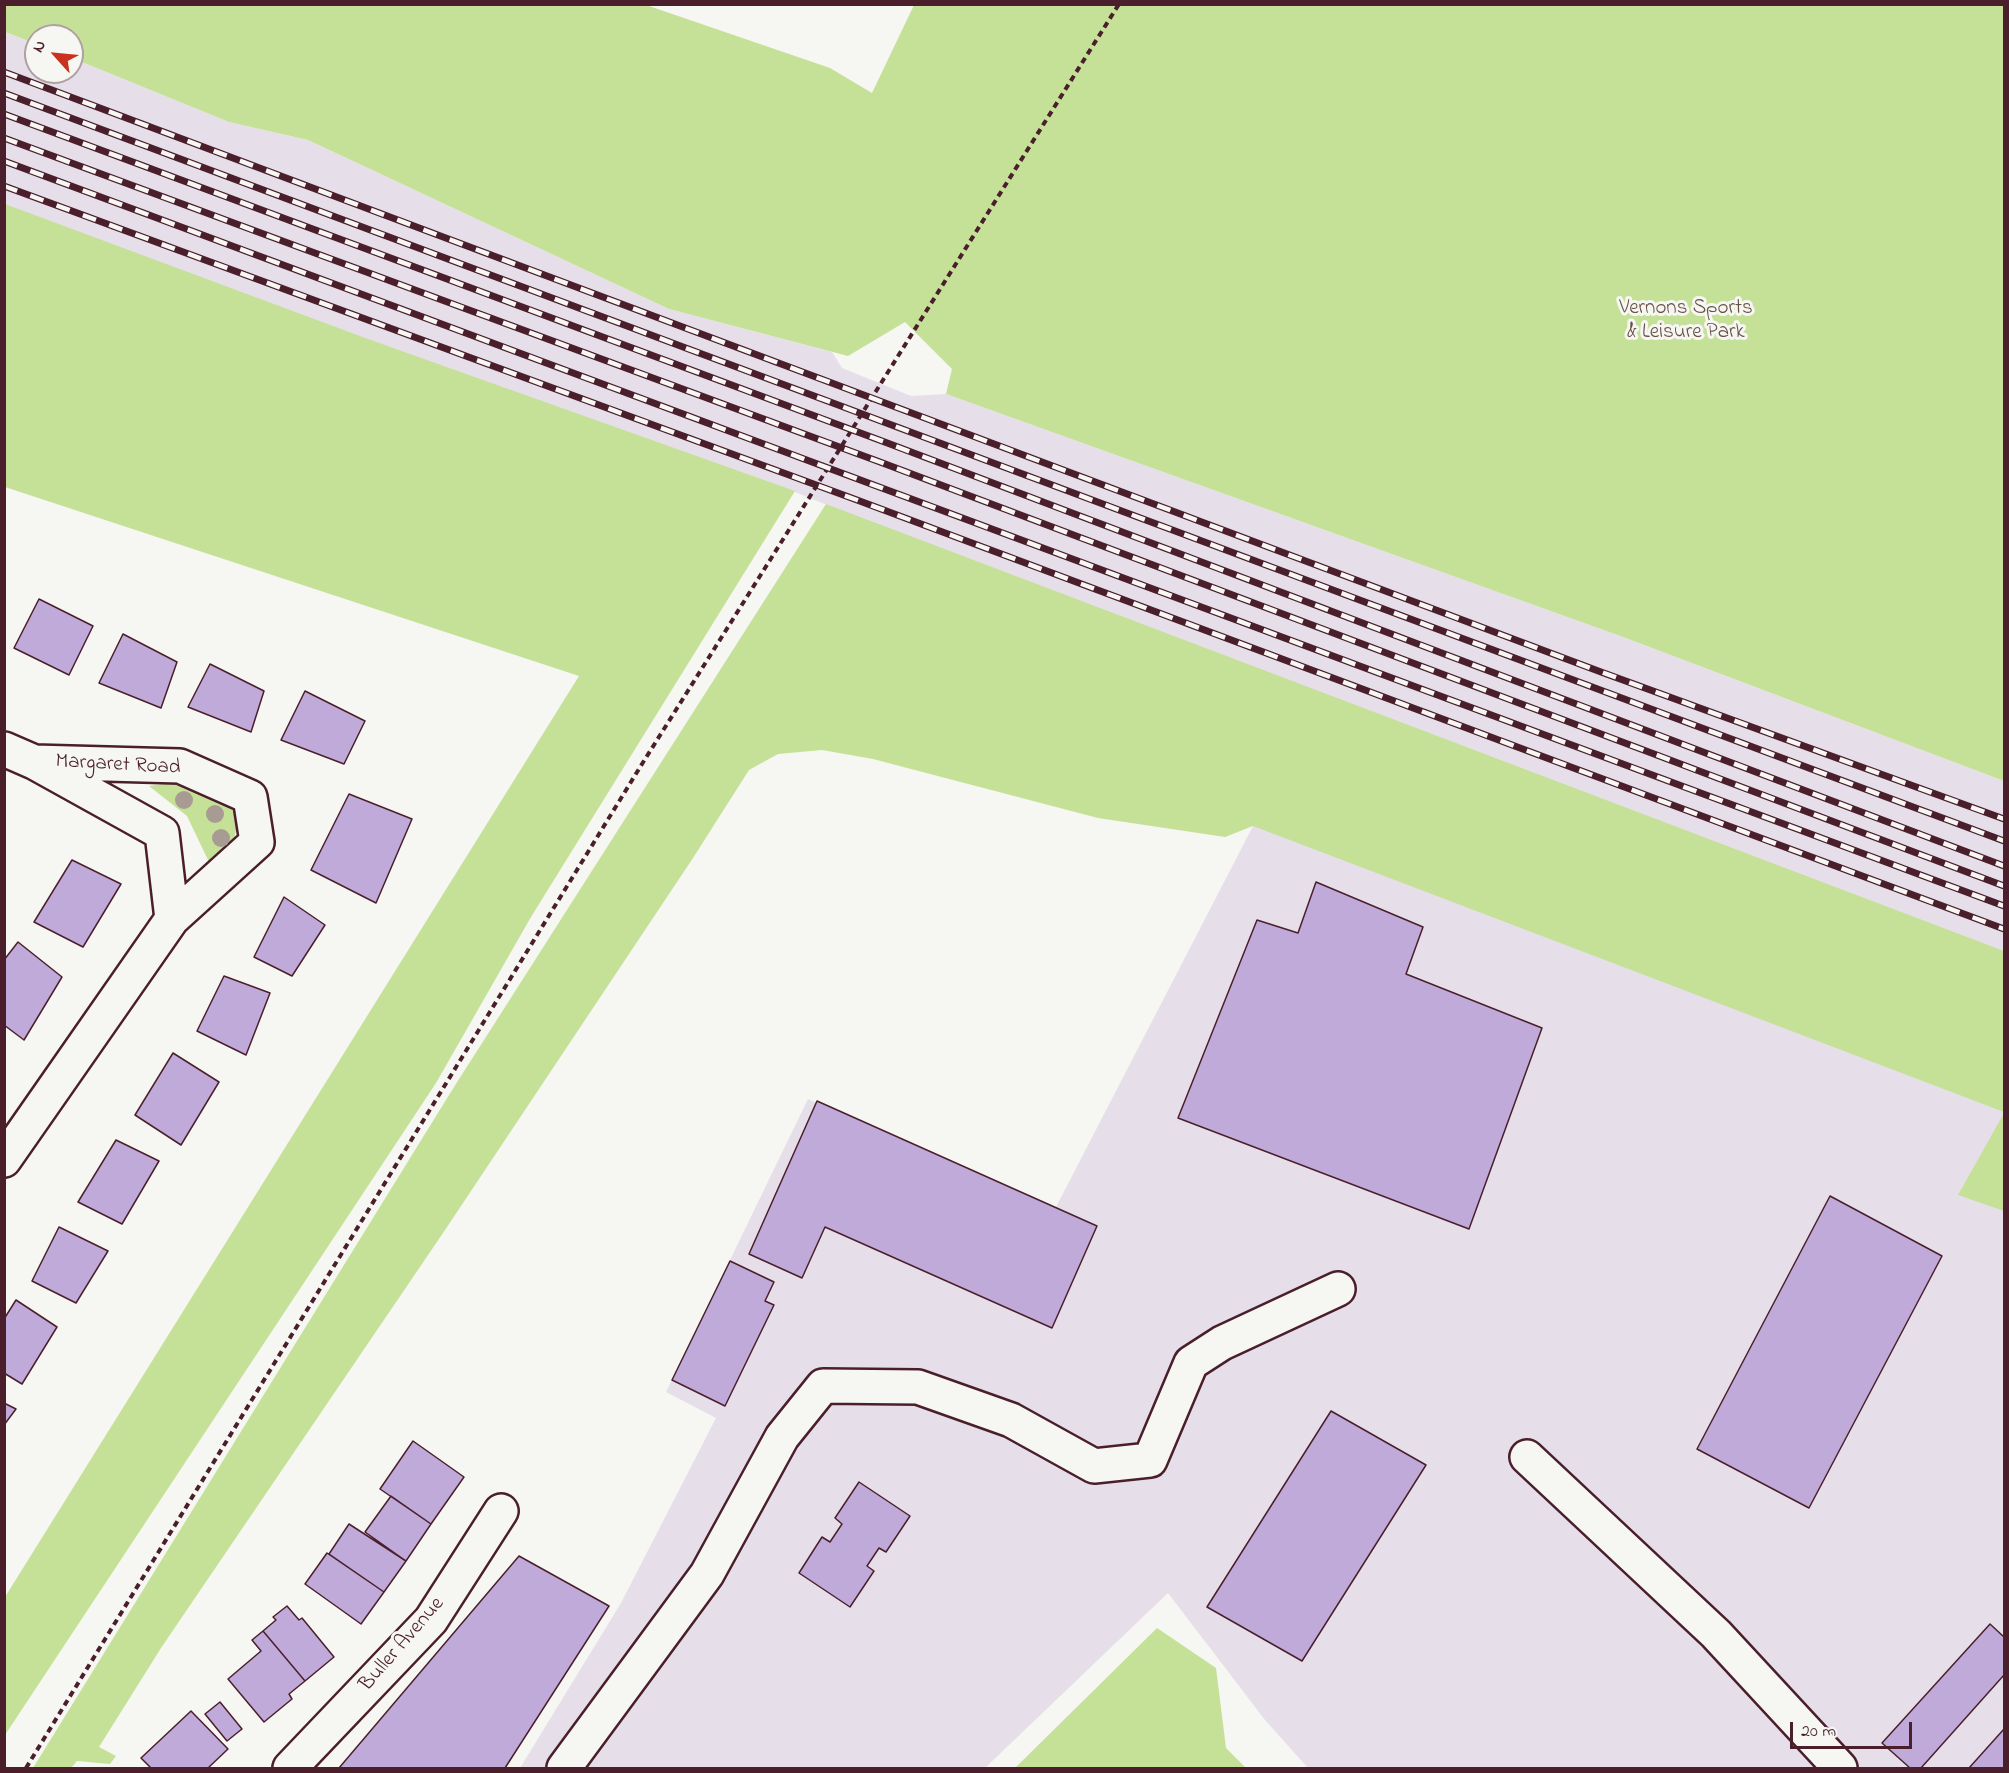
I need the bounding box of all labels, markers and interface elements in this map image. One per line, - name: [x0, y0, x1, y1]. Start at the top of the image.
- north arrow: [24, 24, 84, 84]
- text: N: [27, 36, 53, 57]
- park label: Vernons Sports & Leisure Park: [1619, 297, 1753, 347]
- street label: Margaret Road: [55, 750, 181, 782]
- street label: Buller Avenue: [355, 1593, 451, 1697]
- scale bar: [1793, 1710, 1914, 1748]
- text: 20 m: [1801, 1719, 1836, 1745]

